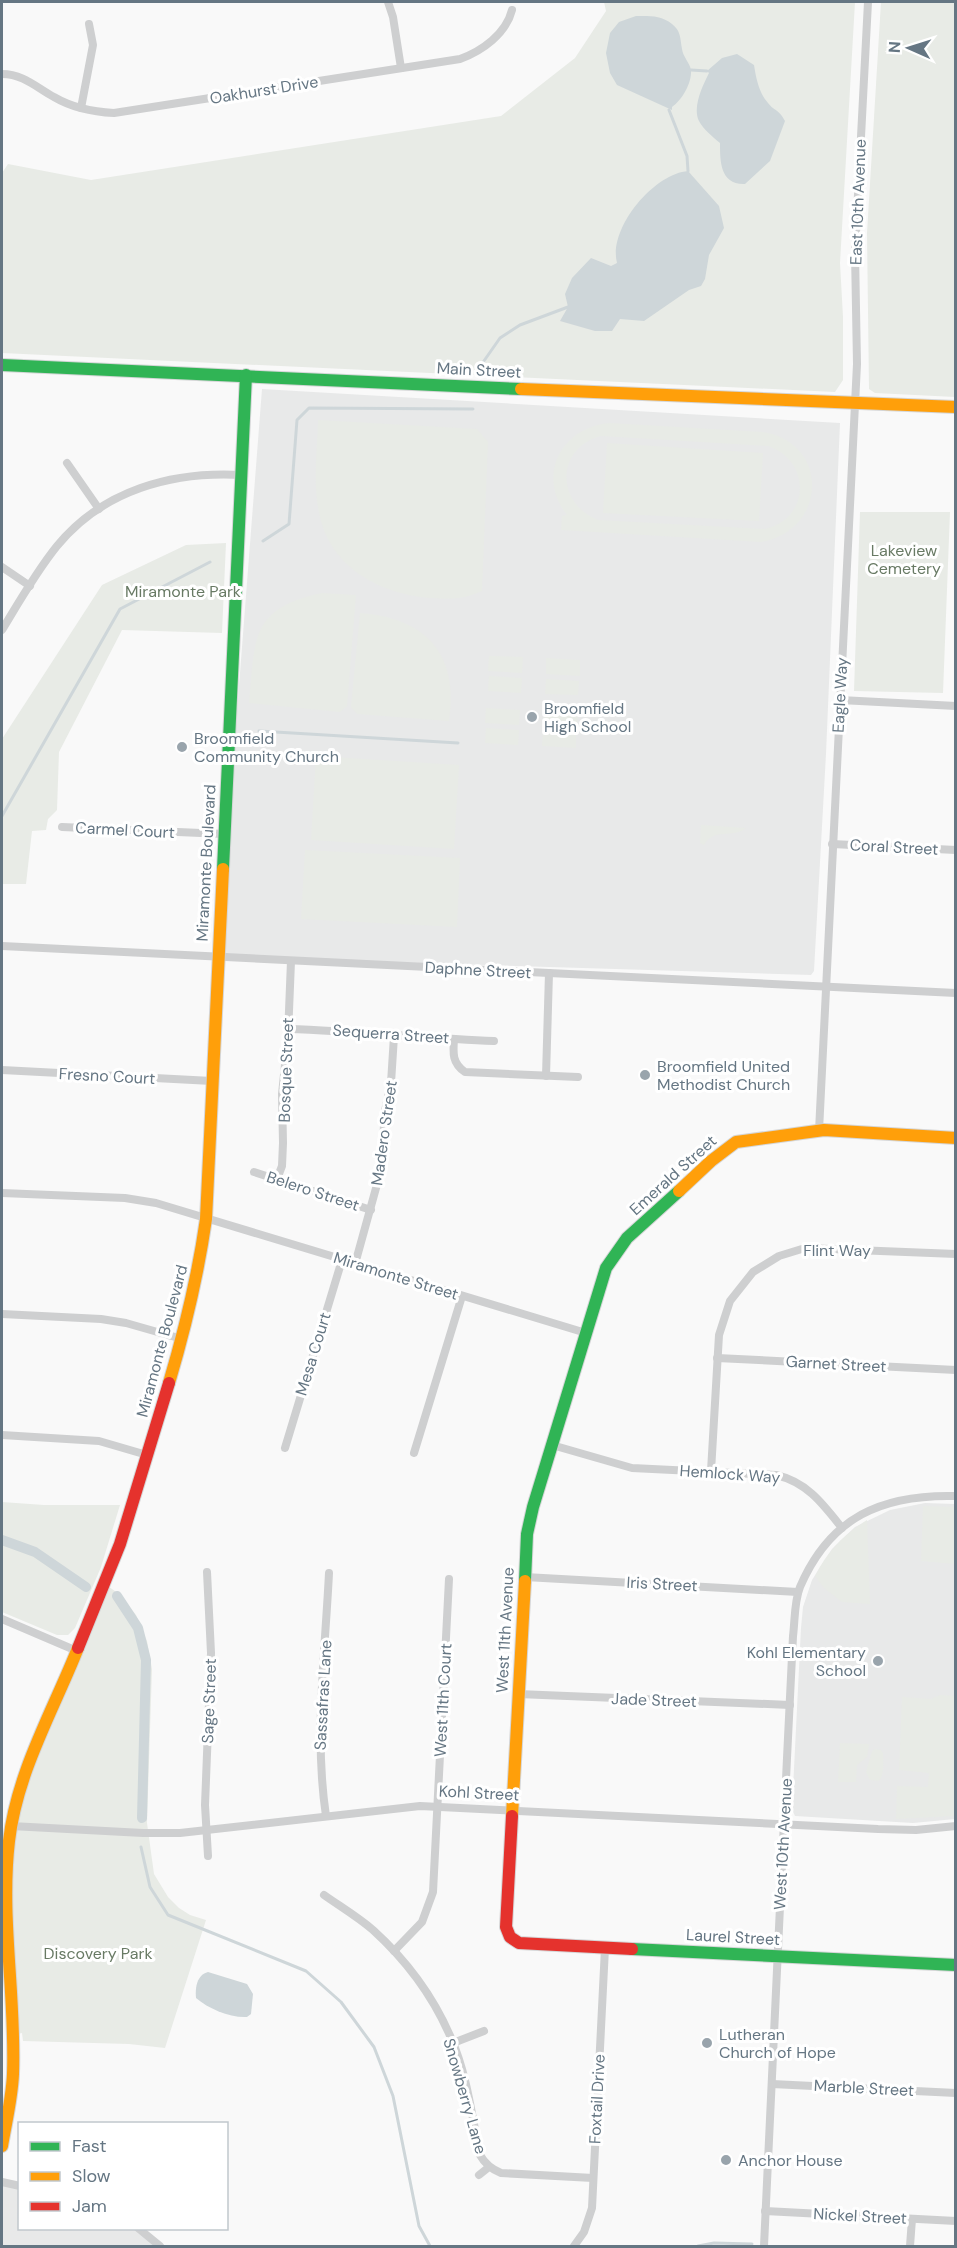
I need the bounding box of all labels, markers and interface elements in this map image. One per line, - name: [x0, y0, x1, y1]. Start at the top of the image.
- north arrow: [879, 18, 939, 78]
- text: N: [884, 41, 905, 54]
- street label: Oakhurst Drive: [208, 71, 320, 109]
- street label: East 10th Avenue: [845, 139, 871, 265]
- street label: Main Street: [436, 357, 522, 383]
- park label: Lakeview Cemetery: [867, 540, 941, 579]
- park label: Miramonte Park: [125, 581, 241, 602]
- street label: Eagle Way: [828, 657, 852, 733]
- place label: Broomfield High School: [544, 698, 631, 737]
- marker: Broomfield High School: [525, 710, 539, 724]
- place label: Broomfield Community Church: [194, 728, 339, 767]
- marker: Broomfield Community Church: [175, 740, 189, 754]
- street label: Miramonte Boulevard: [191, 784, 221, 942]
- street label: Carmel Court: [75, 817, 175, 843]
- street label: Coral Street: [849, 834, 939, 860]
- street label: Daphne Street: [424, 957, 532, 983]
- street label: Bosque Street: [274, 1017, 298, 1123]
- street label: Sequerra Street: [332, 1019, 450, 1049]
- place label: Broomfield United Methodist Church: [657, 1056, 790, 1095]
- street label: Fresno Court: [58, 1063, 156, 1089]
- marker: Broomfield United Methodist Church: [638, 1068, 652, 1082]
- street label: Madero Street: [366, 1079, 402, 1187]
- street label: Emerald Street: [625, 1130, 721, 1220]
- street label: Belero Street: [264, 1166, 362, 1216]
- street label: Flint Way: [803, 1240, 871, 1261]
- street label: Miramonte Street: [331, 1247, 461, 1305]
- street label: Miramonte Boulevard: [132, 1262, 192, 1420]
- street label: Mesa Court: [290, 1310, 336, 1398]
- street label: Garnet Street: [785, 1351, 887, 1377]
- street label: Hemlock Way: [679, 1460, 781, 1488]
- street label: West 11th Avenue: [491, 1567, 519, 1693]
- street label: Iris Street: [626, 1572, 698, 1596]
- street label: Sassafras Lane: [310, 1639, 336, 1751]
- place label: Kohl Elementary School: [747, 1642, 866, 1681]
- street label: West 11th Court: [430, 1643, 456, 1757]
- marker: Kohl Elementary School: [871, 1654, 885, 1668]
- street label: Sage Street: [197, 1658, 221, 1744]
- street label: Jade Street: [611, 1688, 697, 1712]
- street label: West 10th Avenue: [769, 1778, 797, 1910]
- street label: Kohl Street: [438, 1780, 520, 1806]
- street label: Laurel Street: [685, 1924, 781, 1950]
- park label: Discovery Park: [44, 1943, 152, 1964]
- place label: Lutheran Church of Hope: [719, 2024, 836, 2063]
- street label: Snowberry Lane: [438, 2036, 492, 2156]
- marker: Lutheran Church of Hope: [700, 2036, 714, 2050]
- street label: Foxtail Drive: [584, 2054, 610, 2144]
- street label: Marble Street: [813, 2075, 915, 2101]
- legend: [18, 2122, 228, 2230]
- text: Fast: [72, 2134, 107, 2158]
- place label: Anchor House: [738, 2150, 843, 2171]
- marker: Anchor House: [719, 2153, 733, 2167]
- text: Slow: [72, 2164, 111, 2188]
- text: Jam: [72, 2194, 107, 2218]
- street label: Nickel Street: [813, 2203, 907, 2229]

